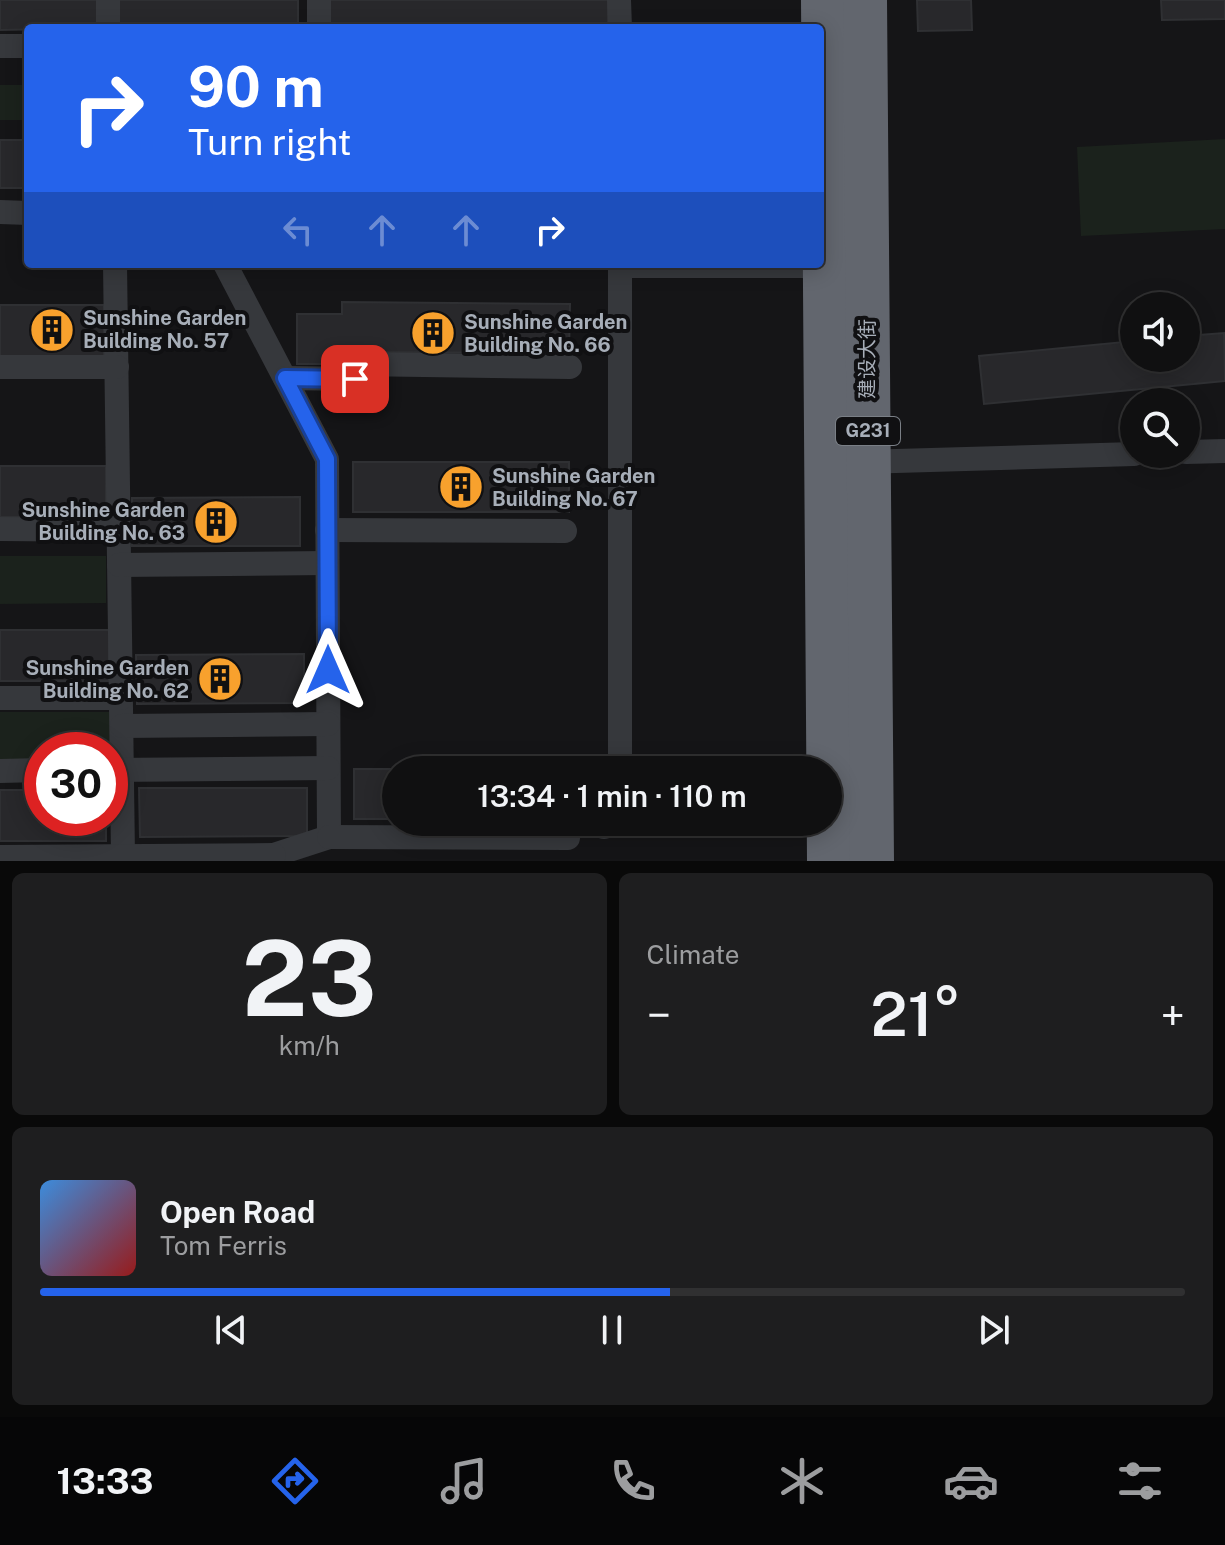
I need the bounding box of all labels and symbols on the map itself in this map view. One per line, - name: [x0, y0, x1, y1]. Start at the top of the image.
- building icon: Sunshine Garden Building No. 57: [28, 306, 76, 354]
- place label: Sunshine Garden Building No. 57: [83, 306, 246, 353]
- building icon: Sunshine Garden Building No. 66: [409, 309, 457, 357]
- place label: Sunshine Garden Building No. 66: [464, 310, 627, 357]
- street label: 建设大街: [855, 319, 879, 399]
- pin: [321, 345, 389, 413]
- road number: G231: [836, 417, 900, 445]
- building icon: Sunshine Garden Building No. 67: [437, 463, 485, 511]
- place label: Sunshine Garden Building No. 67: [492, 464, 655, 511]
- place label: Sunshine Garden Building No. 63: [22, 498, 185, 545]
- building icon: Sunshine Garden Building No. 63: [192, 498, 240, 546]
- position arrow: [286, 628, 370, 712]
- building icon: Sunshine Garden Building No. 62: [196, 655, 244, 703]
- place label: Sunshine Garden Building No. 62: [26, 656, 189, 703]
- speed limit sign: 30: [24, 732, 128, 836]

